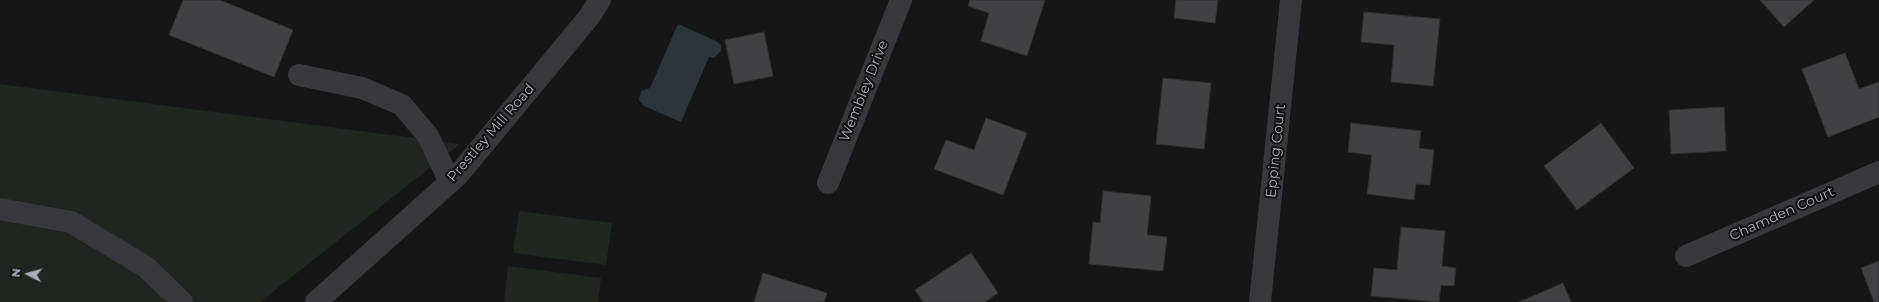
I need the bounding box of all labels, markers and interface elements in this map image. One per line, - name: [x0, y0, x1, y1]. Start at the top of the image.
- street label: Wembley Drive: [836, 38, 892, 144]
- street label: Prestley Mill Road: [444, 81, 538, 185]
- street label: Epping Court: [1263, 103, 1289, 199]
- street label: Chamden Court: [1727, 183, 1837, 245]
- north arrow: [8, 254, 48, 294]
- text: N: [9, 268, 23, 278]

